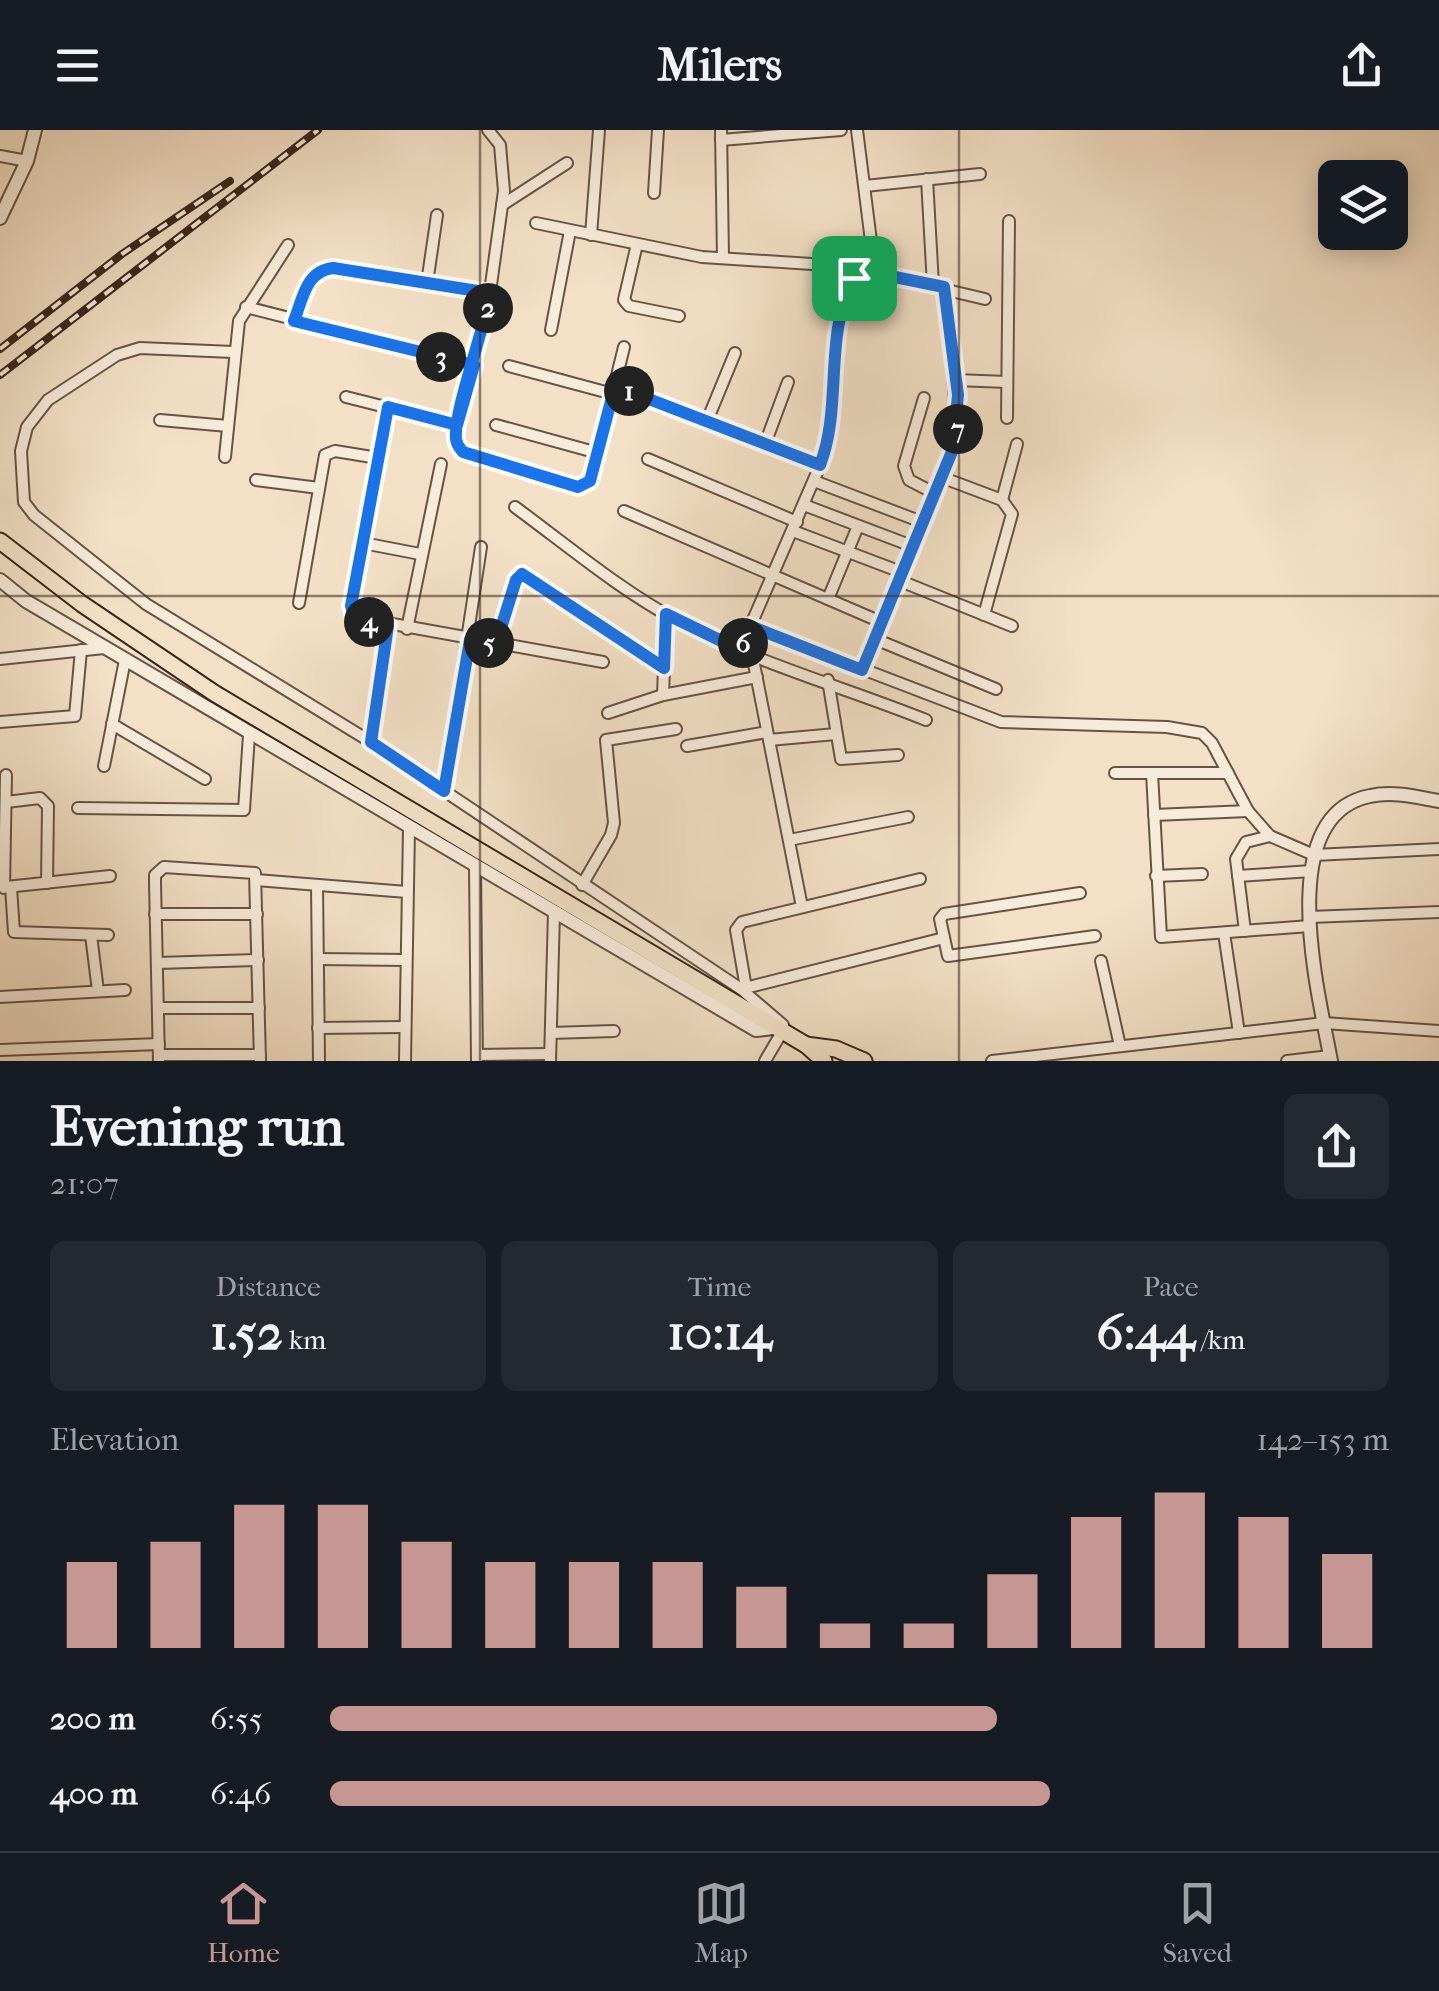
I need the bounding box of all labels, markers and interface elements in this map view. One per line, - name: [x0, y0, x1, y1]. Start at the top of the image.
- icon: menu: [50, 38, 105, 93]
- icon: share: [1334, 38, 1389, 93]
- text: Milers: [657, 39, 782, 92]
- map controls: [1318, 160, 1408, 250]
- button: layers: [1318, 160, 1408, 250]
- pin: [812, 236, 897, 321]
- icon: arrive: [827, 251, 882, 306]
- pin: 2: [463, 283, 513, 333]
- text: 2: [481, 291, 495, 324]
- pin: 3: [416, 332, 466, 382]
- text: 3: [435, 340, 447, 373]
- pin: 1: [604, 366, 654, 416]
- text: 1: [624, 374, 634, 407]
- pin: 7: [933, 404, 983, 454]
- text: 7: [951, 412, 965, 445]
- pin: 4: [344, 597, 394, 647]
- text: 4: [361, 605, 377, 638]
- pin: 5: [464, 618, 514, 668]
- pin: 6: [718, 618, 768, 668]
- text: 5: [483, 626, 495, 659]
- text: 6: [735, 626, 751, 659]
- button: share: [1284, 1094, 1389, 1199]
- text: Evening run: [50, 1095, 344, 1159]
- text: 21:07: [50, 1165, 119, 1202]
- text: Distance: [216, 1270, 321, 1303]
- text: Time: [688, 1270, 751, 1303]
- text: Pace: [1143, 1270, 1199, 1303]
- text: 1.52: [210, 1303, 283, 1362]
- text: 10:14: [667, 1303, 772, 1362]
- text: 6:44: [1096, 1303, 1195, 1362]
- text: km: [283, 1323, 326, 1356]
- text: /km: [1195, 1323, 1245, 1356]
- text: Elevation: [50, 1421, 179, 1458]
- text: 142–153 m: [1257, 1421, 1389, 1458]
- text: 200 m: [50, 1700, 135, 1737]
- text: 6:55: [210, 1700, 263, 1737]
- text: 400 m: [50, 1775, 138, 1812]
- text: 6:46: [210, 1775, 271, 1812]
- tab: Home: [207, 1876, 280, 1969]
- tab: Map: [694, 1876, 749, 1969]
- tab: Saved: [1163, 1876, 1232, 1969]

